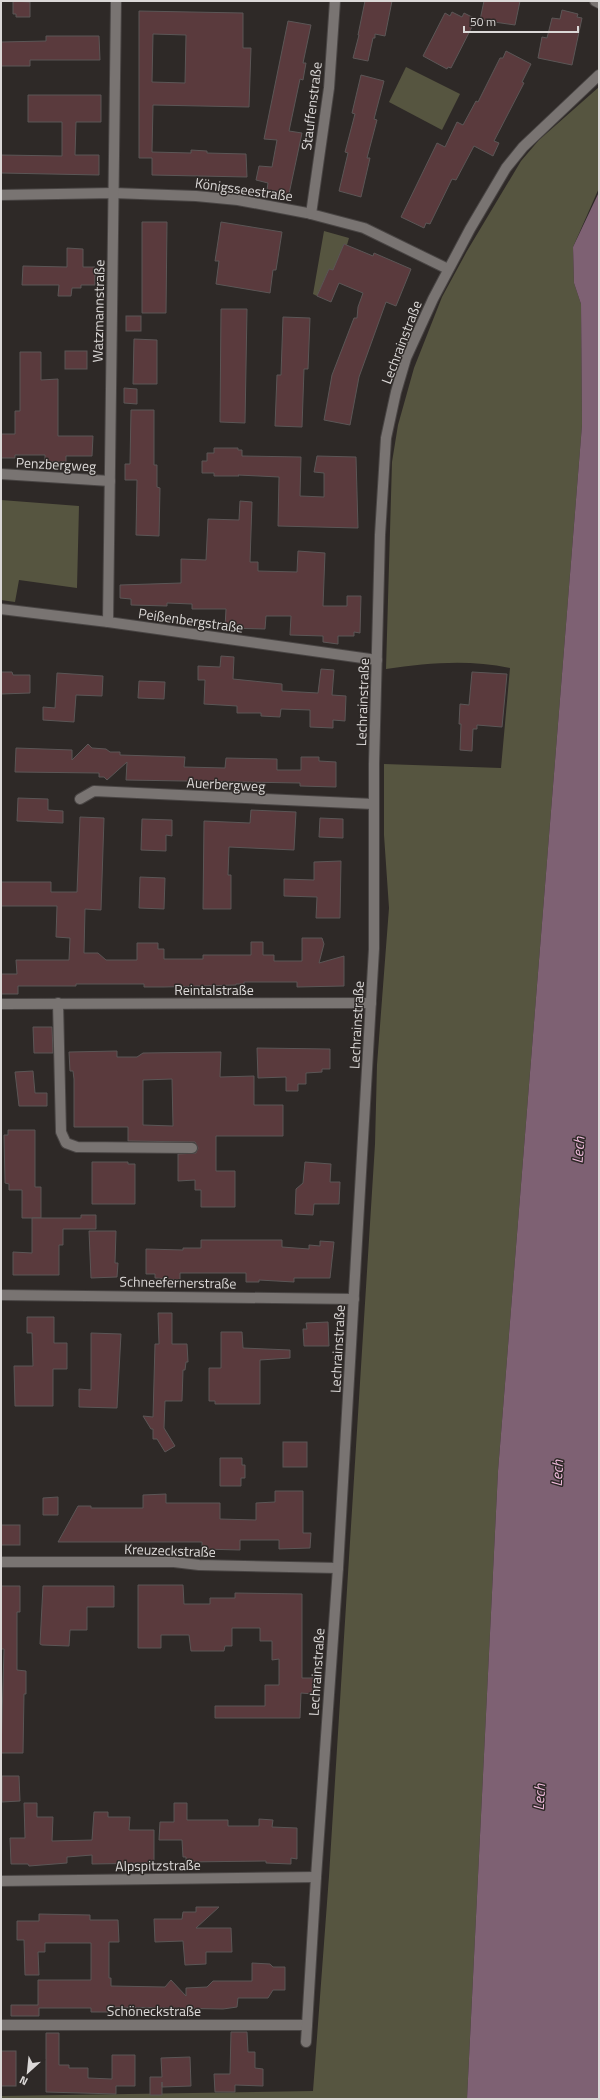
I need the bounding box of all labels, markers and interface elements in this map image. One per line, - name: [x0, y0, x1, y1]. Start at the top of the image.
- scale bar: [464, 8, 578, 34]
- text: 50 m: [470, 12, 496, 31]
- street label: Stauffenstraße: [295, 61, 327, 151]
- street label: Königsseestraße: [194, 172, 294, 206]
- street label: Watzmannstraße: [87, 260, 109, 362]
- street label: Lechrainstraße: [375, 297, 427, 387]
- street label: Penzbergweg: [15, 451, 97, 477]
- street label: Peißenbergstraße: [137, 602, 245, 638]
- street label: Lechrainstraße: [350, 658, 374, 746]
- street label: Auerbergweg: [186, 771, 266, 797]
- street label: Reintalstraße: [174, 979, 254, 1000]
- street label: Lechrainstraße: [343, 980, 369, 1070]
- water label: Lech: [566, 1135, 590, 1164]
- street label: Schneefernerstraße: [119, 1270, 237, 1294]
- street label: Lechrainstraße: [324, 1304, 350, 1394]
- water label: Lech: [545, 1459, 569, 1487]
- street label: Kreuzeckstraße: [124, 1538, 216, 1562]
- street label: Lechrainstraße: [302, 1627, 330, 1717]
- water label: Lech: [527, 1783, 551, 1811]
- street label: Alpspitzstraße: [115, 1854, 201, 1876]
- street label: Schöneckstraße: [107, 2000, 201, 2021]
- north arrow: [8, 2052, 48, 2092]
- text: N: [16, 2072, 30, 2090]

